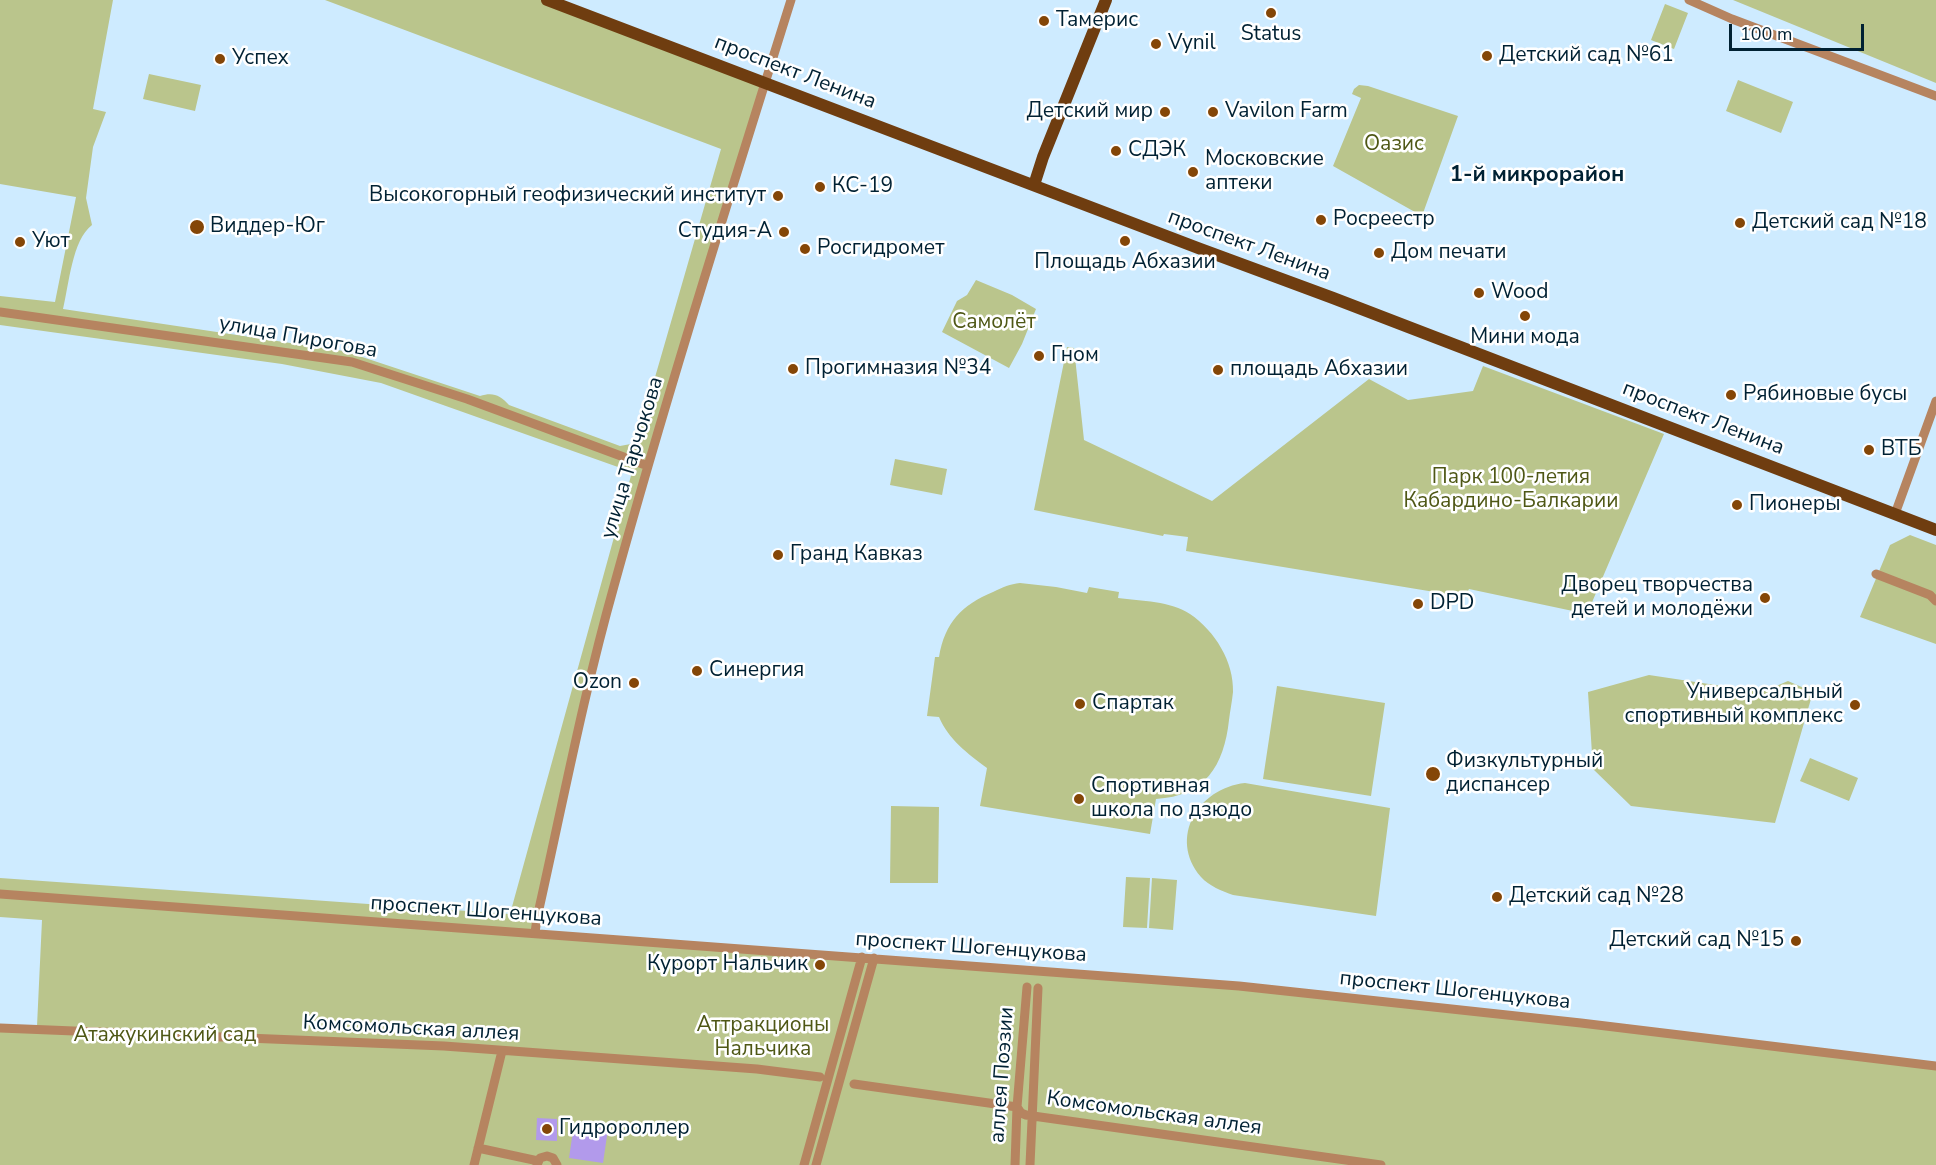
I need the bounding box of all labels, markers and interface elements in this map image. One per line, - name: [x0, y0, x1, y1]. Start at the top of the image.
- marker: Status: [1264, 6, 1278, 20]
- place label: Тамерис: [1056, 8, 1138, 34]
- scale bar: [1732, 12, 1867, 50]
- marker: Тамерис: [1037, 14, 1051, 28]
- place label: Status: [1241, 22, 1301, 48]
- text: 100 m: [1740, 22, 1792, 46]
- street label: проспект Ленина: [711, 31, 879, 115]
- place label: Vynil: [1168, 31, 1216, 57]
- marker: Vynil: [1149, 37, 1163, 51]
- place label: Детский сад №61: [1499, 43, 1674, 69]
- place label: Успех: [232, 46, 289, 72]
- marker: Детский сад №61: [1480, 49, 1494, 63]
- marker: Успех: [213, 52, 227, 66]
- place label: Детский мир: [1027, 99, 1153, 125]
- place label: Vavilon Farm: [1225, 99, 1348, 125]
- marker: Детский мир: [1158, 105, 1172, 119]
- marker: Vavilon Farm: [1206, 105, 1220, 119]
- park label: Оазис: [1364, 132, 1424, 158]
- place label: СДЭК: [1128, 138, 1186, 164]
- marker: СДЭК: [1109, 144, 1123, 158]
- place label: Московские аптеки: [1205, 147, 1324, 197]
- district label: 1-й микрорайон: [1450, 163, 1624, 189]
- marker: Московские аптеки: [1186, 165, 1200, 179]
- place label: КС-19: [832, 174, 893, 200]
- marker: КС-19: [813, 180, 827, 194]
- place label: Высокогорный геофизический институт: [369, 183, 766, 209]
- marker: Высокогорный геофизический институт: [771, 189, 785, 203]
- street label: проспект Ленина: [1164, 205, 1334, 287]
- place label: Росреестр: [1333, 207, 1435, 233]
- place label: Детский сад №18: [1752, 210, 1927, 236]
- marker: Росреестр: [1314, 213, 1328, 227]
- place label: Виддер-Юг: [210, 214, 325, 240]
- marker: Детский сад №18: [1733, 216, 1747, 230]
- marker: Виддер-Юг: [188, 218, 206, 236]
- place label: Студия-А: [678, 219, 772, 245]
- marker: Студия-А: [777, 225, 791, 239]
- place label: Уют: [32, 229, 70, 255]
- marker: Площадь Абхазии: [1118, 234, 1132, 248]
- marker: Уют: [13, 235, 27, 249]
- place label: Росгидромет: [817, 236, 944, 262]
- place label: Дом печати: [1391, 240, 1507, 266]
- marker: Росгидромет: [798, 242, 812, 256]
- marker: Дом печати: [1372, 246, 1386, 260]
- place label: Площадь Абхазии: [1034, 250, 1216, 276]
- place label: Wood: [1491, 280, 1548, 306]
- marker: Wood: [1472, 286, 1486, 300]
- marker: Мини мода: [1518, 309, 1532, 323]
- park label: Самолёт: [952, 310, 1036, 336]
- street label: улица Пирогова: [217, 312, 379, 364]
- place label: Мини мода: [1470, 325, 1580, 351]
- place label: Гном: [1051, 343, 1099, 369]
- marker: Гном: [1032, 349, 1046, 363]
- place label: Прогимназия №34: [805, 356, 991, 382]
- place label: площадь Абхазии: [1230, 357, 1408, 383]
- marker: Прогимназия №34: [786, 362, 800, 376]
- marker: площадь Абхазии: [1211, 363, 1225, 377]
- street label: улица Тарчокова: [596, 374, 670, 542]
- street label: проспект Ленина: [1619, 377, 1787, 461]
- place label: Рябиновые бусы: [1743, 382, 1907, 408]
- marker: Рябиновые бусы: [1724, 388, 1738, 402]
- place label: ВТБ: [1881, 437, 1921, 463]
- marker: ВТБ: [1862, 443, 1876, 457]
- park label: Парк 100-летия Кабардино-Балкарии: [1403, 465, 1619, 515]
- place label: Пионеры: [1749, 492, 1841, 518]
- marker: Пионеры: [1730, 498, 1744, 512]
- place label: Гранд Кавказ: [790, 542, 923, 568]
- marker: Гранд Кавказ: [771, 548, 785, 562]
- place label: Дворец творчества детей и молодёжи: [1561, 573, 1753, 623]
- place label: DPD: [1430, 591, 1474, 617]
- marker: Дворец творчества детей и молодёжи: [1758, 591, 1772, 605]
- marker: DPD: [1411, 597, 1425, 611]
- place label: Синергия: [709, 658, 804, 684]
- marker: Синергия: [690, 664, 704, 678]
- place label: Ozon: [573, 670, 622, 696]
- marker: Ozon: [627, 676, 641, 690]
- place label: Универсальный спортивный комплекс: [1625, 680, 1843, 730]
- place label: Спартак: [1092, 691, 1174, 717]
- marker: Спартак: [1073, 697, 1087, 711]
- marker: Универсальный спортивный комплекс: [1848, 698, 1862, 712]
- place label: Физкультурный диспансер: [1446, 749, 1603, 799]
- marker: Физкультурный диспансер: [1424, 765, 1442, 783]
- place label: Спортивная школа по дзюдо: [1091, 774, 1252, 824]
- marker: Спортивная школа по дзюдо: [1072, 792, 1086, 806]
- place label: Детский сад №28: [1509, 884, 1684, 910]
- marker: Детский сад №28: [1490, 890, 1504, 904]
- street label: проспект Шогенцукова: [369, 891, 603, 933]
- street label: проспект Шогенцукова: [854, 927, 1088, 969]
- place label: Детский сад №15: [1609, 928, 1784, 954]
- marker: Детский сад №15: [1789, 934, 1803, 948]
- place label: Курорт Нальчик: [647, 952, 808, 978]
- marker: Курорт Нальчик: [813, 958, 827, 972]
- street label: проспект Шогенцукова: [1338, 966, 1572, 1016]
- street label: аллея Поэзии: [986, 1006, 1020, 1144]
- street label: Комсомольская аллея: [302, 1011, 520, 1047]
- park label: Аттракционы Нальчика: [697, 1013, 829, 1063]
- park label: Атажукинский сад: [73, 1023, 257, 1049]
- street label: Комсомольская аллея: [1045, 1086, 1263, 1142]
- place label: Гидророллер: [559, 1116, 690, 1142]
- marker: Гидророллер: [540, 1122, 554, 1136]

